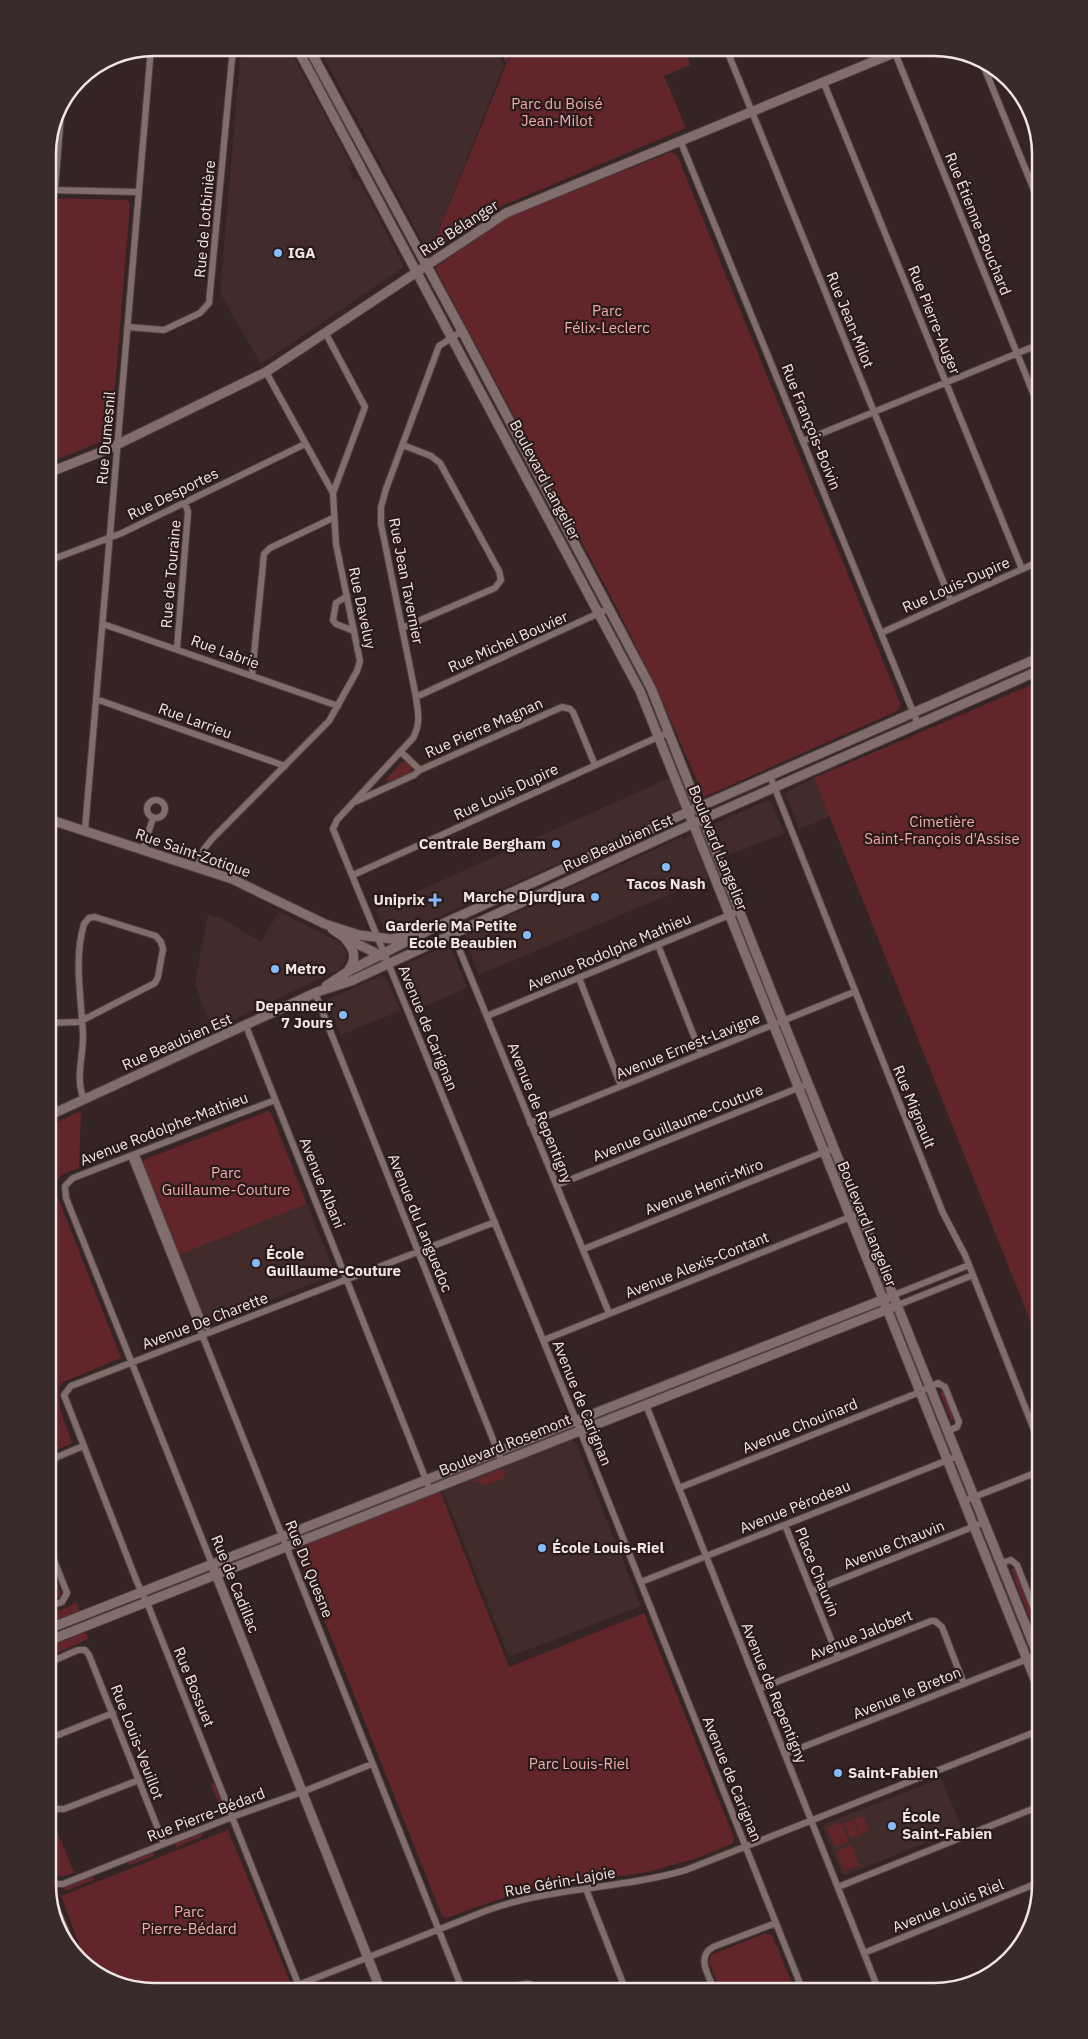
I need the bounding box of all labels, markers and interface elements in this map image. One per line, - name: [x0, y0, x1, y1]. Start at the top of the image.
- park label: Parc du Boisé Jean-Milot: [511, 94, 603, 130]
- street label: Rue Étienne-Bouchard: [941, 150, 1016, 298]
- street label: Rue de Lotbinière: [190, 159, 219, 279]
- street label: Rue Bélanger: [416, 195, 502, 260]
- place label: IGA: [288, 243, 316, 262]
- marker: IGA: [272, 247, 284, 259]
- street label: Rue Pierre-Auger: [904, 263, 965, 377]
- street label: Rue Jean-Milot: [823, 269, 878, 371]
- park label: Parc Félix-Leclerc: [564, 301, 650, 337]
- street label: Rue François-Boivin: [778, 361, 845, 493]
- street label: Rue Dumesnil: [92, 391, 119, 485]
- street label: Boulevard Langelier: [506, 416, 585, 544]
- street label: Rue Desportes: [124, 463, 221, 524]
- street label: Rue Jean Tavernier: [385, 516, 428, 646]
- street label: Rue de Touraine: [156, 519, 185, 629]
- street label: Rue Louis-Dupire: [899, 552, 1013, 617]
- street label: Rue Daveluy: [345, 565, 381, 651]
- street label: Rue Michel Bouvier: [445, 606, 571, 677]
- street label: Rue Labrie: [188, 630, 262, 673]
- street label: Rue Pierre Magnan: [422, 693, 546, 762]
- street label: Rue Larrieu: [156, 698, 235, 743]
- street label: Rue Louis Dupire: [450, 759, 561, 824]
- street label: Boulevard Langelier: [685, 782, 752, 914]
- street label: Rue Beaubien Est: [560, 810, 676, 875]
- park label: Cimetière Saint-François d'Assise: [864, 812, 1020, 848]
- street label: Rue Saint-Zotique: [133, 824, 253, 881]
- place label: Centrale Bergham: [419, 834, 546, 853]
- marker: Centrale Bergham: [550, 838, 562, 850]
- marker: Tacos Nash: [660, 861, 672, 873]
- place label: Tacos Nash: [626, 874, 706, 893]
- place label: Marche Djurdjura: [463, 887, 585, 906]
- place label: Uniprix: [373, 890, 426, 909]
- marker: Marche Djurdjura: [589, 891, 601, 903]
- marker: Uniprix: [429, 894, 441, 906]
- street label: Avenue Rodolphe Mathieu: [524, 908, 694, 995]
- place label: Garderie Ma Petite Ecole Beaubien: [385, 916, 517, 952]
- marker: Garderie Ma Petite Ecole Beaubien: [521, 929, 533, 941]
- place label: Metro: [285, 959, 326, 978]
- street label: Avenue de Carignan: [395, 962, 462, 1093]
- marker: Metro: [269, 963, 281, 975]
- place label: Depanneur 7 Jours: [255, 996, 333, 1032]
- street label: Avenue Ernest-Lavigne: [613, 1008, 763, 1083]
- street label: Rue Beaubien Est: [119, 1009, 235, 1074]
- marker: Depanneur 7 Jours: [337, 1009, 349, 1021]
- street label: Avenue de Repentigny: [504, 1040, 578, 1186]
- street label: Rue Mignault: [889, 1062, 940, 1151]
- street label: Avenue Guillaume-Couture: [590, 1080, 766, 1165]
- street label: Avenue Rodolphe-Mathieu: [77, 1088, 251, 1169]
- street label: Avenue Albani: [296, 1135, 349, 1231]
- street label: Avenue du Languedoc: [384, 1151, 457, 1295]
- street label: Avenue Henri-Miro: [642, 1154, 766, 1219]
- street label: Boulevard Langelier: [834, 1158, 901, 1290]
- park label: Parc Guillaume-Couture: [162, 1163, 290, 1199]
- street label: Avenue Alexis-Contant: [622, 1227, 771, 1302]
- place label: École Guillaume-Couture: [266, 1244, 401, 1280]
- marker: École Guillaume-Couture: [250, 1257, 262, 1269]
- street label: Avenue De Charette: [139, 1288, 271, 1353]
- street label: Avenue de Carignan: [549, 1337, 616, 1468]
- street label: Avenue Chouinard: [739, 1394, 860, 1457]
- street label: Boulevard Rosemont: [436, 1409, 573, 1480]
- street label: Avenue Pérodeau: [737, 1476, 853, 1537]
- street label: Avenue Chauvin: [840, 1516, 947, 1574]
- street label: Rue Du Quesne: [281, 1517, 338, 1620]
- street label: Place Chauvin: [791, 1524, 844, 1619]
- street label: Rue de Cadillac: [207, 1532, 264, 1636]
- place label: École Louis-Riel: [552, 1538, 665, 1557]
- marker: École Louis-Riel: [536, 1542, 548, 1554]
- street label: Avenue Jalobert: [806, 1605, 915, 1664]
- street label: Avenue de Repentigny: [738, 1620, 812, 1766]
- street label: Rue Bossuet: [170, 1644, 219, 1730]
- street label: Avenue le Breton: [850, 1662, 964, 1723]
- street label: Rue Louis-Veuillot: [107, 1682, 168, 1802]
- street label: Avenue de Carignan: [699, 1713, 766, 1844]
- park label: Parc Louis-Riel: [529, 1754, 629, 1773]
- place label: Saint-Fabien: [848, 1763, 938, 1782]
- marker: Saint-Fabien: [832, 1767, 844, 1779]
- street label: Rue Pierre-Bédard: [144, 1783, 268, 1846]
- place label: École Saint-Fabien: [902, 1807, 992, 1843]
- marker: École Saint-Fabien: [886, 1820, 898, 1832]
- street label: Rue Gérin-Lajoie: [503, 1862, 617, 1901]
- street label: Avenue Louis Riel: [889, 1875, 1006, 1936]
- park label: Parc Pierre-Bédard: [141, 1902, 237, 1938]

